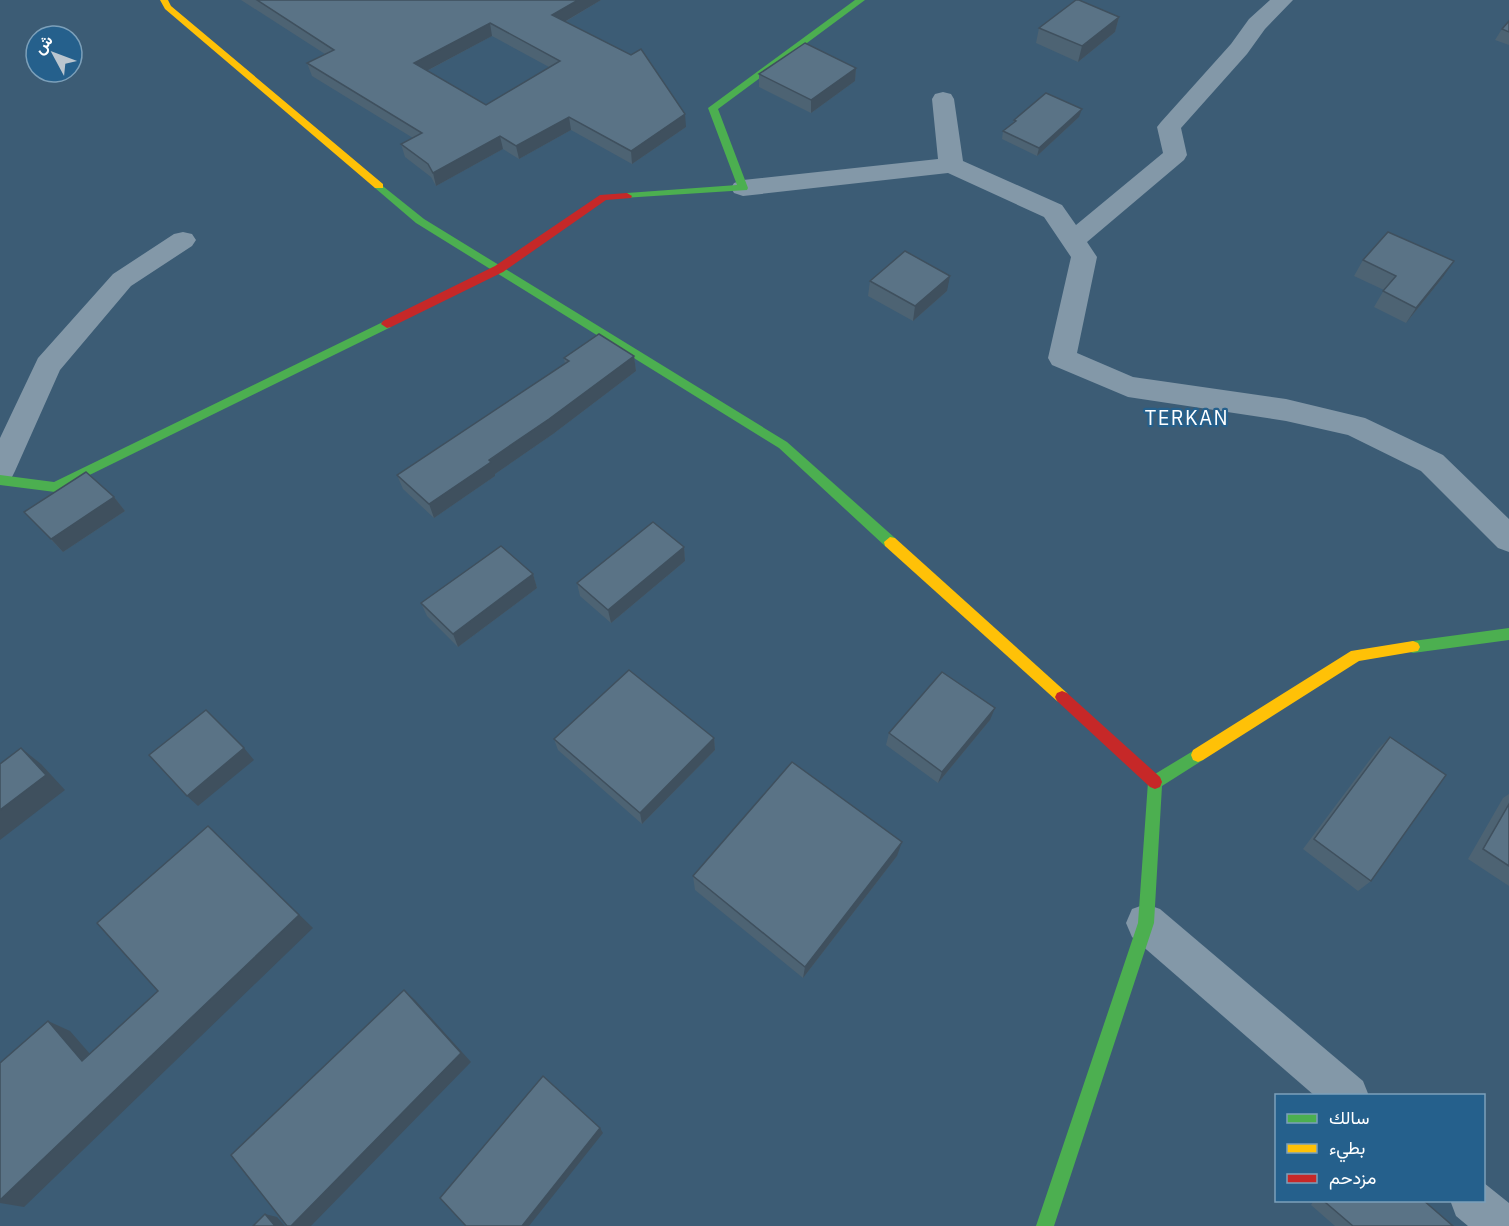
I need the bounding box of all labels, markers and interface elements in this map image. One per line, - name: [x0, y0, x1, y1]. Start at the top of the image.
- north arrow: [24, 24, 84, 84]
- text: ش: [29, 30, 57, 58]
- district label: TERKAN: [1145, 404, 1229, 431]
- legend: [1275, 1094, 1485, 1202]
- text: سالك: [1329, 1106, 1369, 1129]
- text: بطيء: [1329, 1136, 1365, 1163]
- text: مزدحم: [1329, 1166, 1376, 1190]

